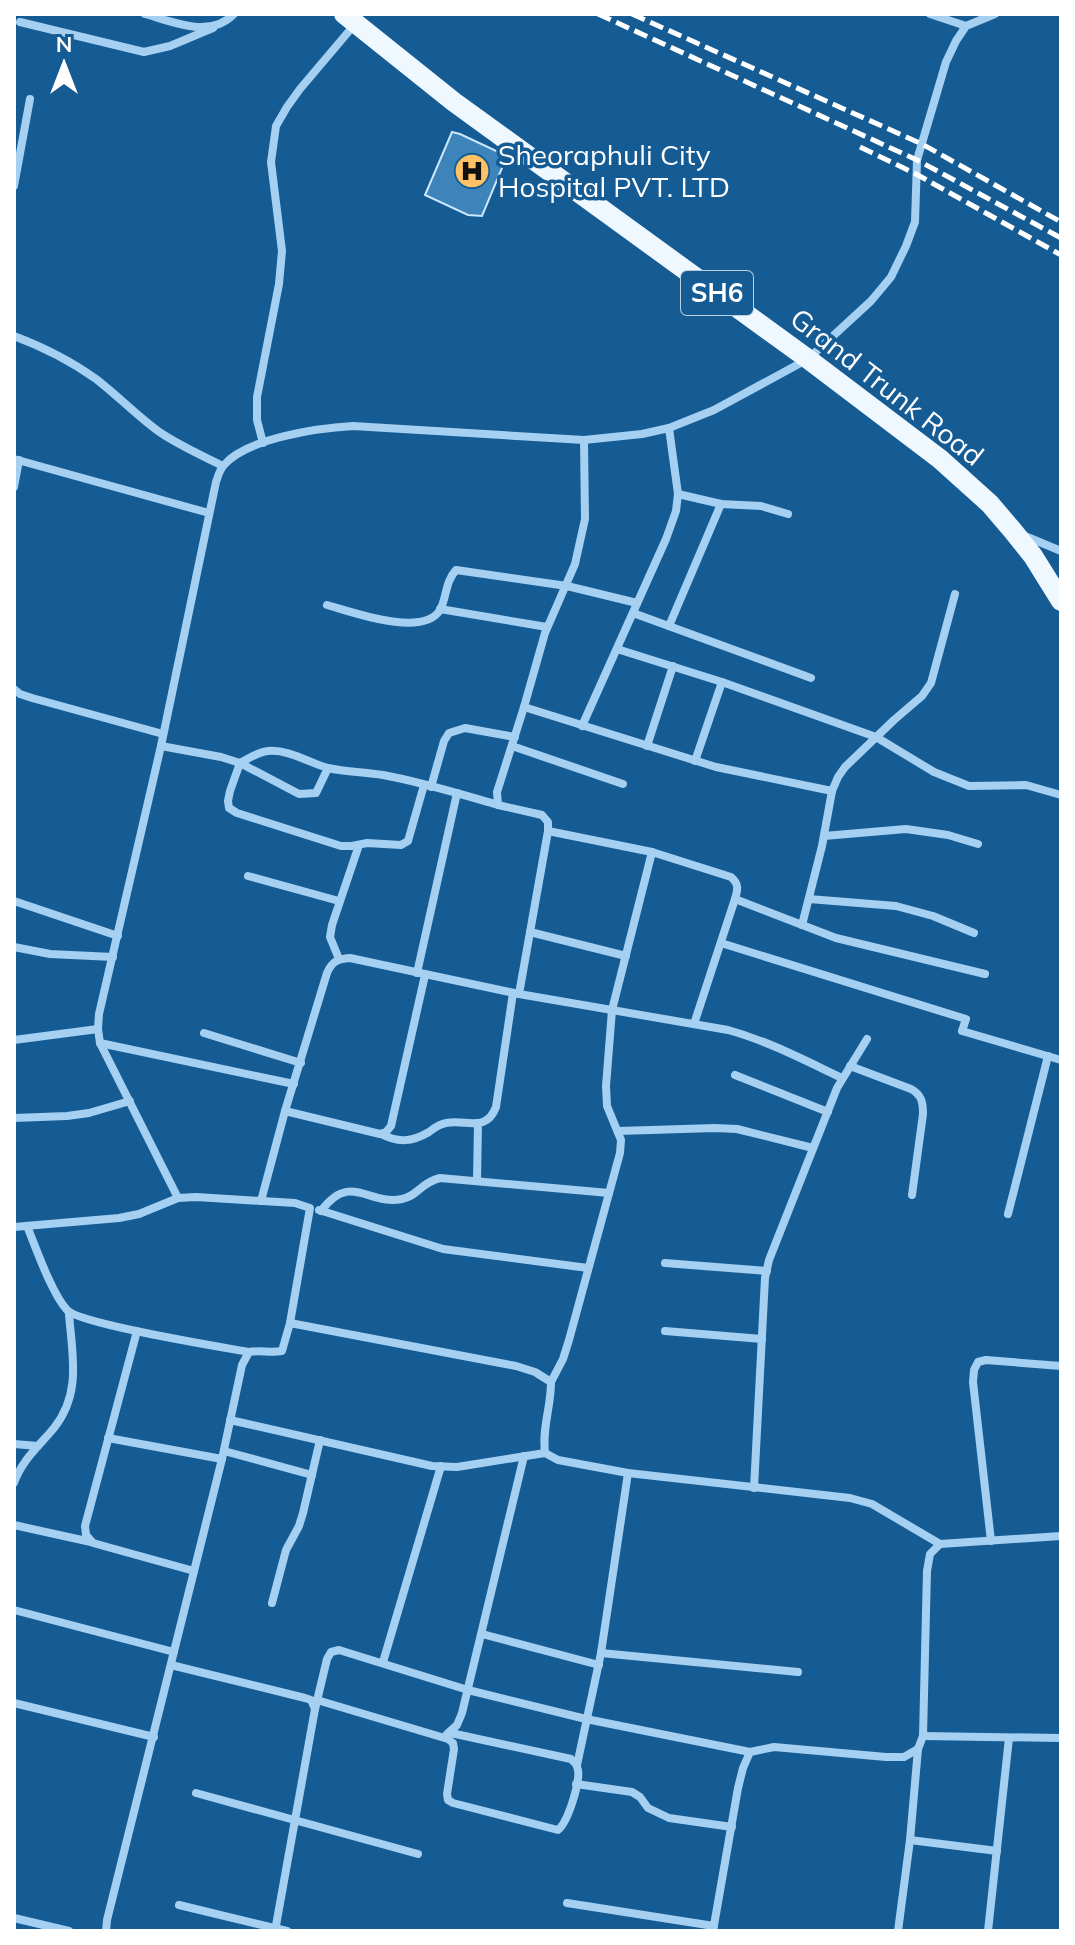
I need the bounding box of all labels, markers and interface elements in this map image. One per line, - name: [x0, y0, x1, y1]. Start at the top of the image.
- north arrow: [24, 24, 104, 104]
- text: N: [56, 30, 72, 58]
- place label: Sheoraphuli City Hospital PVT. LTD: [498, 137, 730, 204]
- hospital icon: Sheoraphuli City Hospital PVT. LTD: [453, 152, 491, 190]
- road number: SH6: [681, 271, 753, 315]
- street label: Grand Trunk Road: [784, 300, 991, 473]

